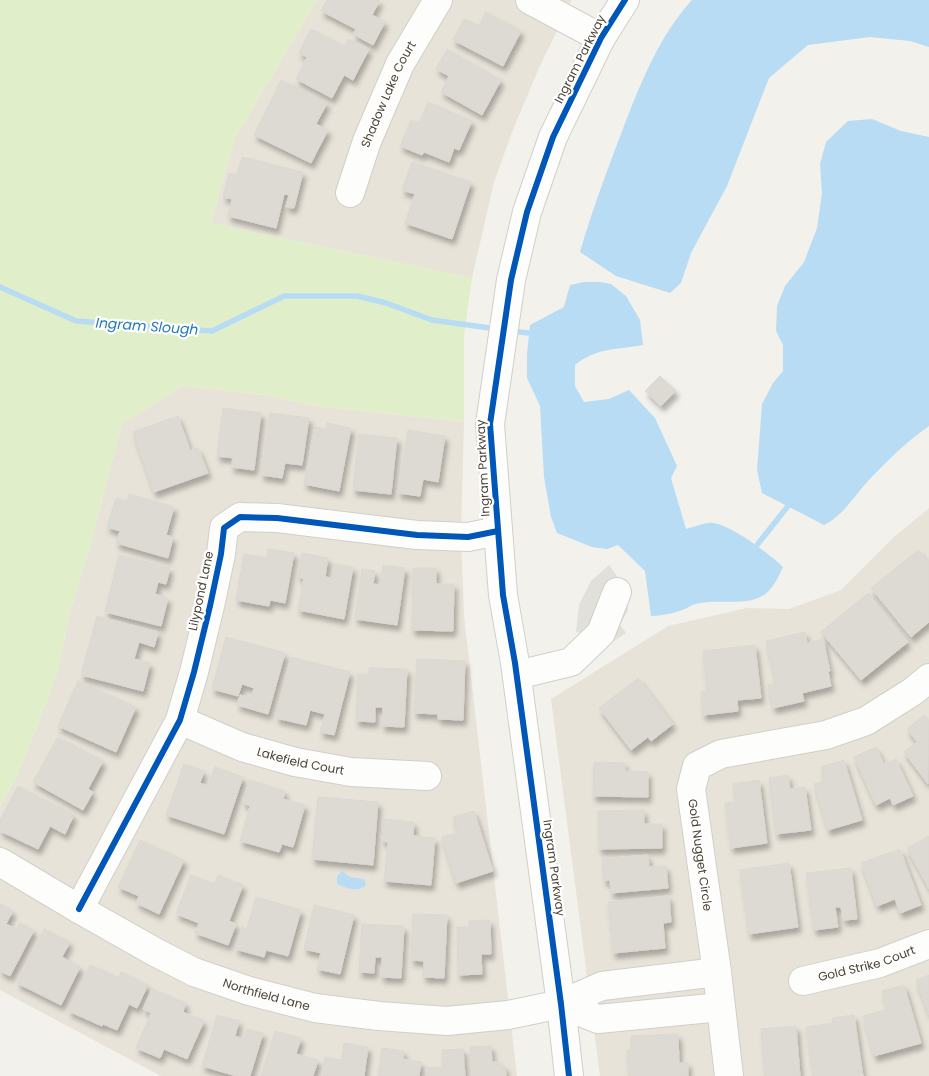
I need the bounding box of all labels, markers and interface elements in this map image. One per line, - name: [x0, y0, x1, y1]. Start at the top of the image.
- street label: Ingram Parkway: [550, 11, 609, 106]
- street label: Shadow Lake Court: [356, 38, 420, 150]
- water label: Ingram Slough: [95, 312, 199, 340]
- street label: Ingram Parkway: [471, 419, 494, 517]
- street label: Lilypond Lane: [184, 549, 217, 632]
- street label: Lakefield Court: [255, 743, 346, 779]
- street label: Gold Nugget Circle: [684, 798, 717, 912]
- street label: Ingram Parkway: [539, 819, 570, 918]
- street label: Gold Strike Court: [816, 941, 918, 985]
- street label: Northfield Lane: [221, 974, 312, 1014]

